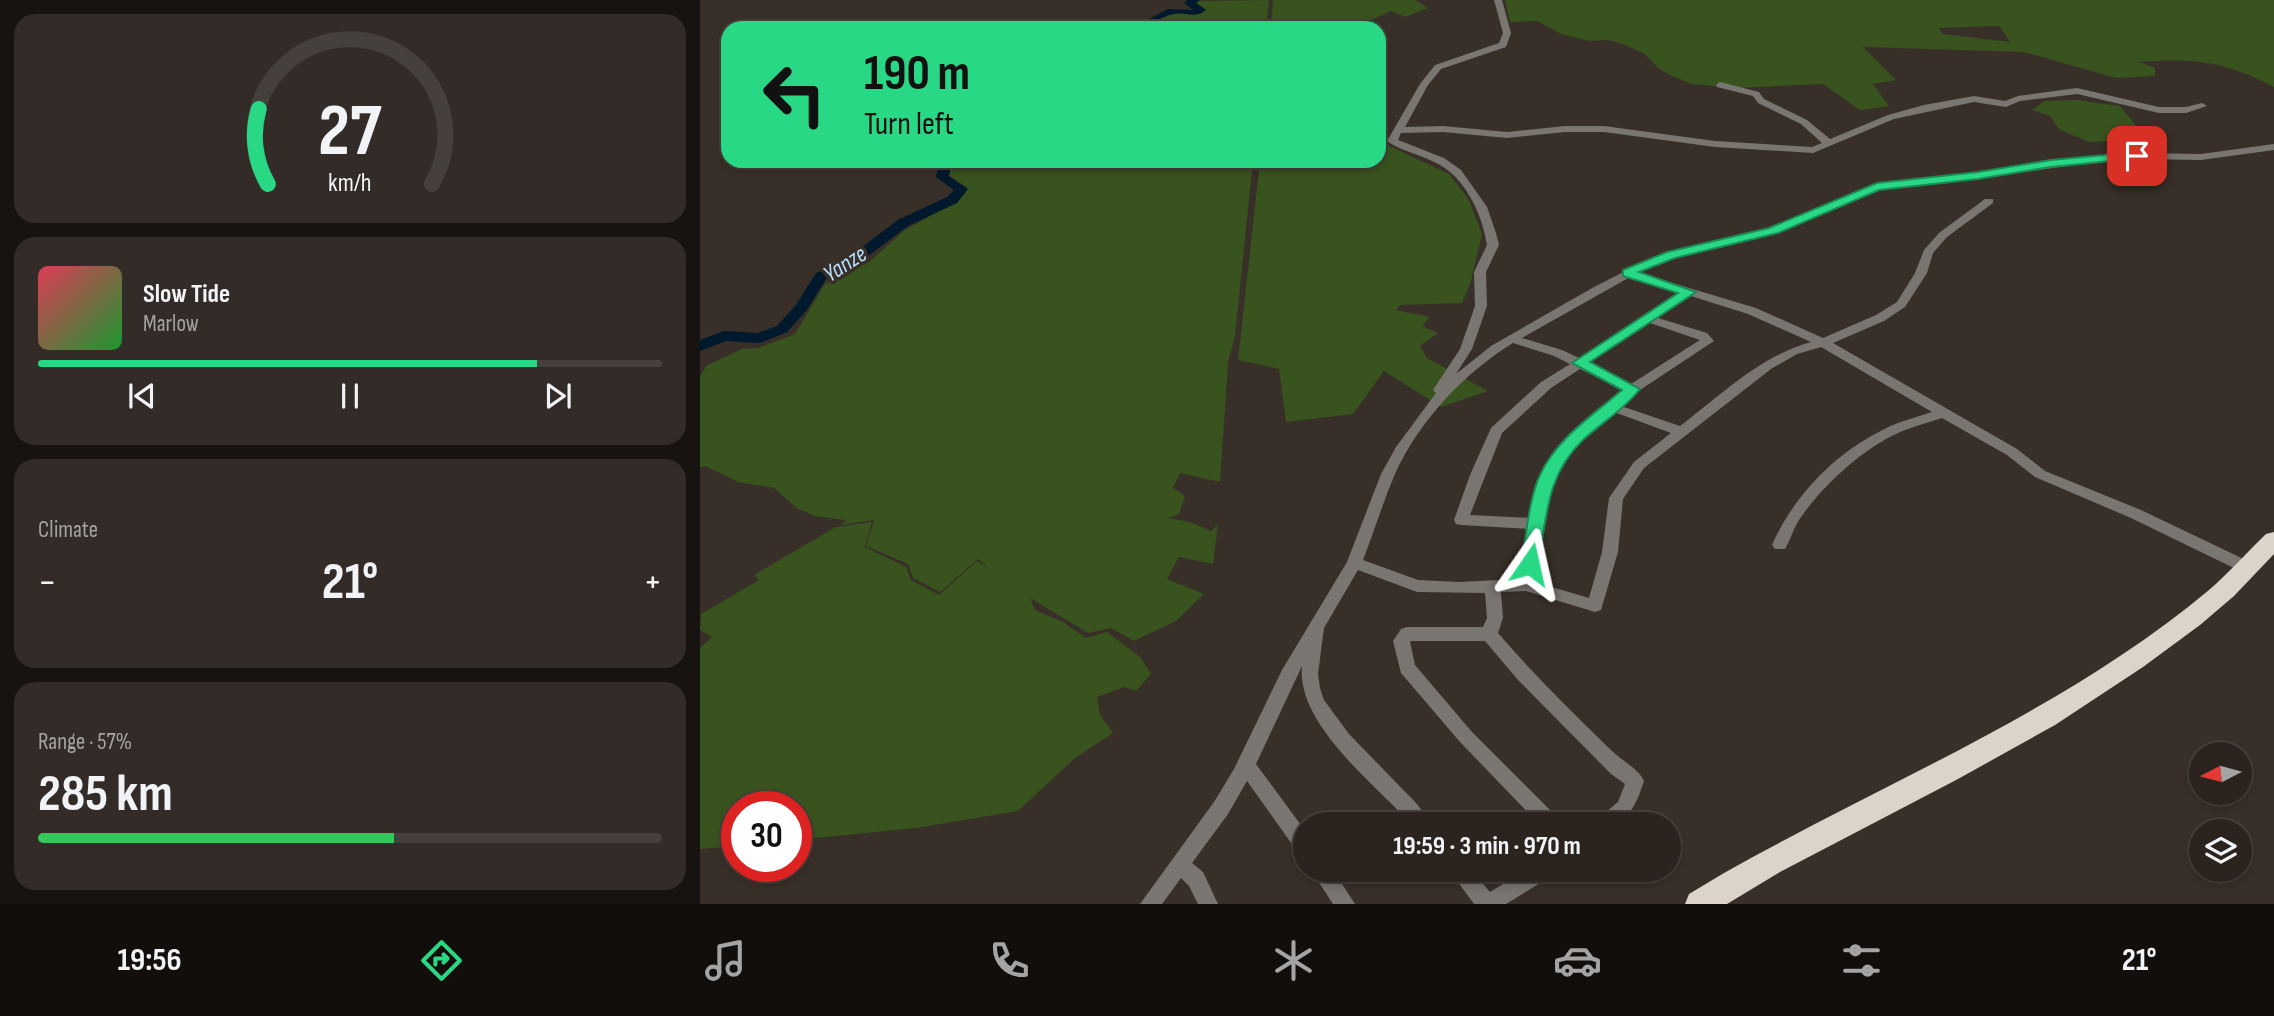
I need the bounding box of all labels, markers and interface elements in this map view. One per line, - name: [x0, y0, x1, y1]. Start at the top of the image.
- text: 190 m: [864, 45, 970, 104]
- icon: left: [749, 49, 840, 140]
- text: 27: [318, 89, 382, 177]
- text: Turn left: [864, 105, 954, 144]
- pin: [2107, 126, 2167, 186]
- icon: arrive: [2118, 137, 2156, 175]
- text: km/h: [328, 168, 372, 199]
- water label: Yanze: [818, 239, 872, 289]
- text: Slow Tide: [143, 279, 230, 310]
- text: Marlow: [143, 310, 199, 338]
- icon: previous: [123, 377, 161, 415]
- icon: pause: [331, 377, 369, 415]
- icon: next: [539, 377, 577, 415]
- text: Climate: [38, 516, 98, 544]
- position arrow: [1493, 527, 1567, 601]
- text: 21°: [322, 551, 378, 614]
- text: −: [38, 560, 57, 605]
- text: +: [643, 560, 662, 605]
- text: Range · 57%: [38, 728, 132, 756]
- north arrow: [2189, 742, 2252, 805]
- map controls: [2189, 742, 2252, 882]
- text: 285 km: [38, 763, 173, 826]
- speed limit sign: 30: [721, 791, 812, 882]
- button: layers: [2189, 819, 2252, 882]
- text: 19:59 · 3 min · 970 m: [1393, 831, 1581, 862]
- icon: directions: [417, 936, 466, 985]
- icon: music: [701, 936, 750, 985]
- icon: phone: [985, 936, 1034, 985]
- icon: climate: [1269, 936, 1318, 985]
- icon: car: [1553, 936, 1602, 985]
- icon: filters: [1837, 936, 1886, 985]
- text: 19:56: [118, 941, 182, 980]
- text: 21°: [2122, 941, 2156, 980]

